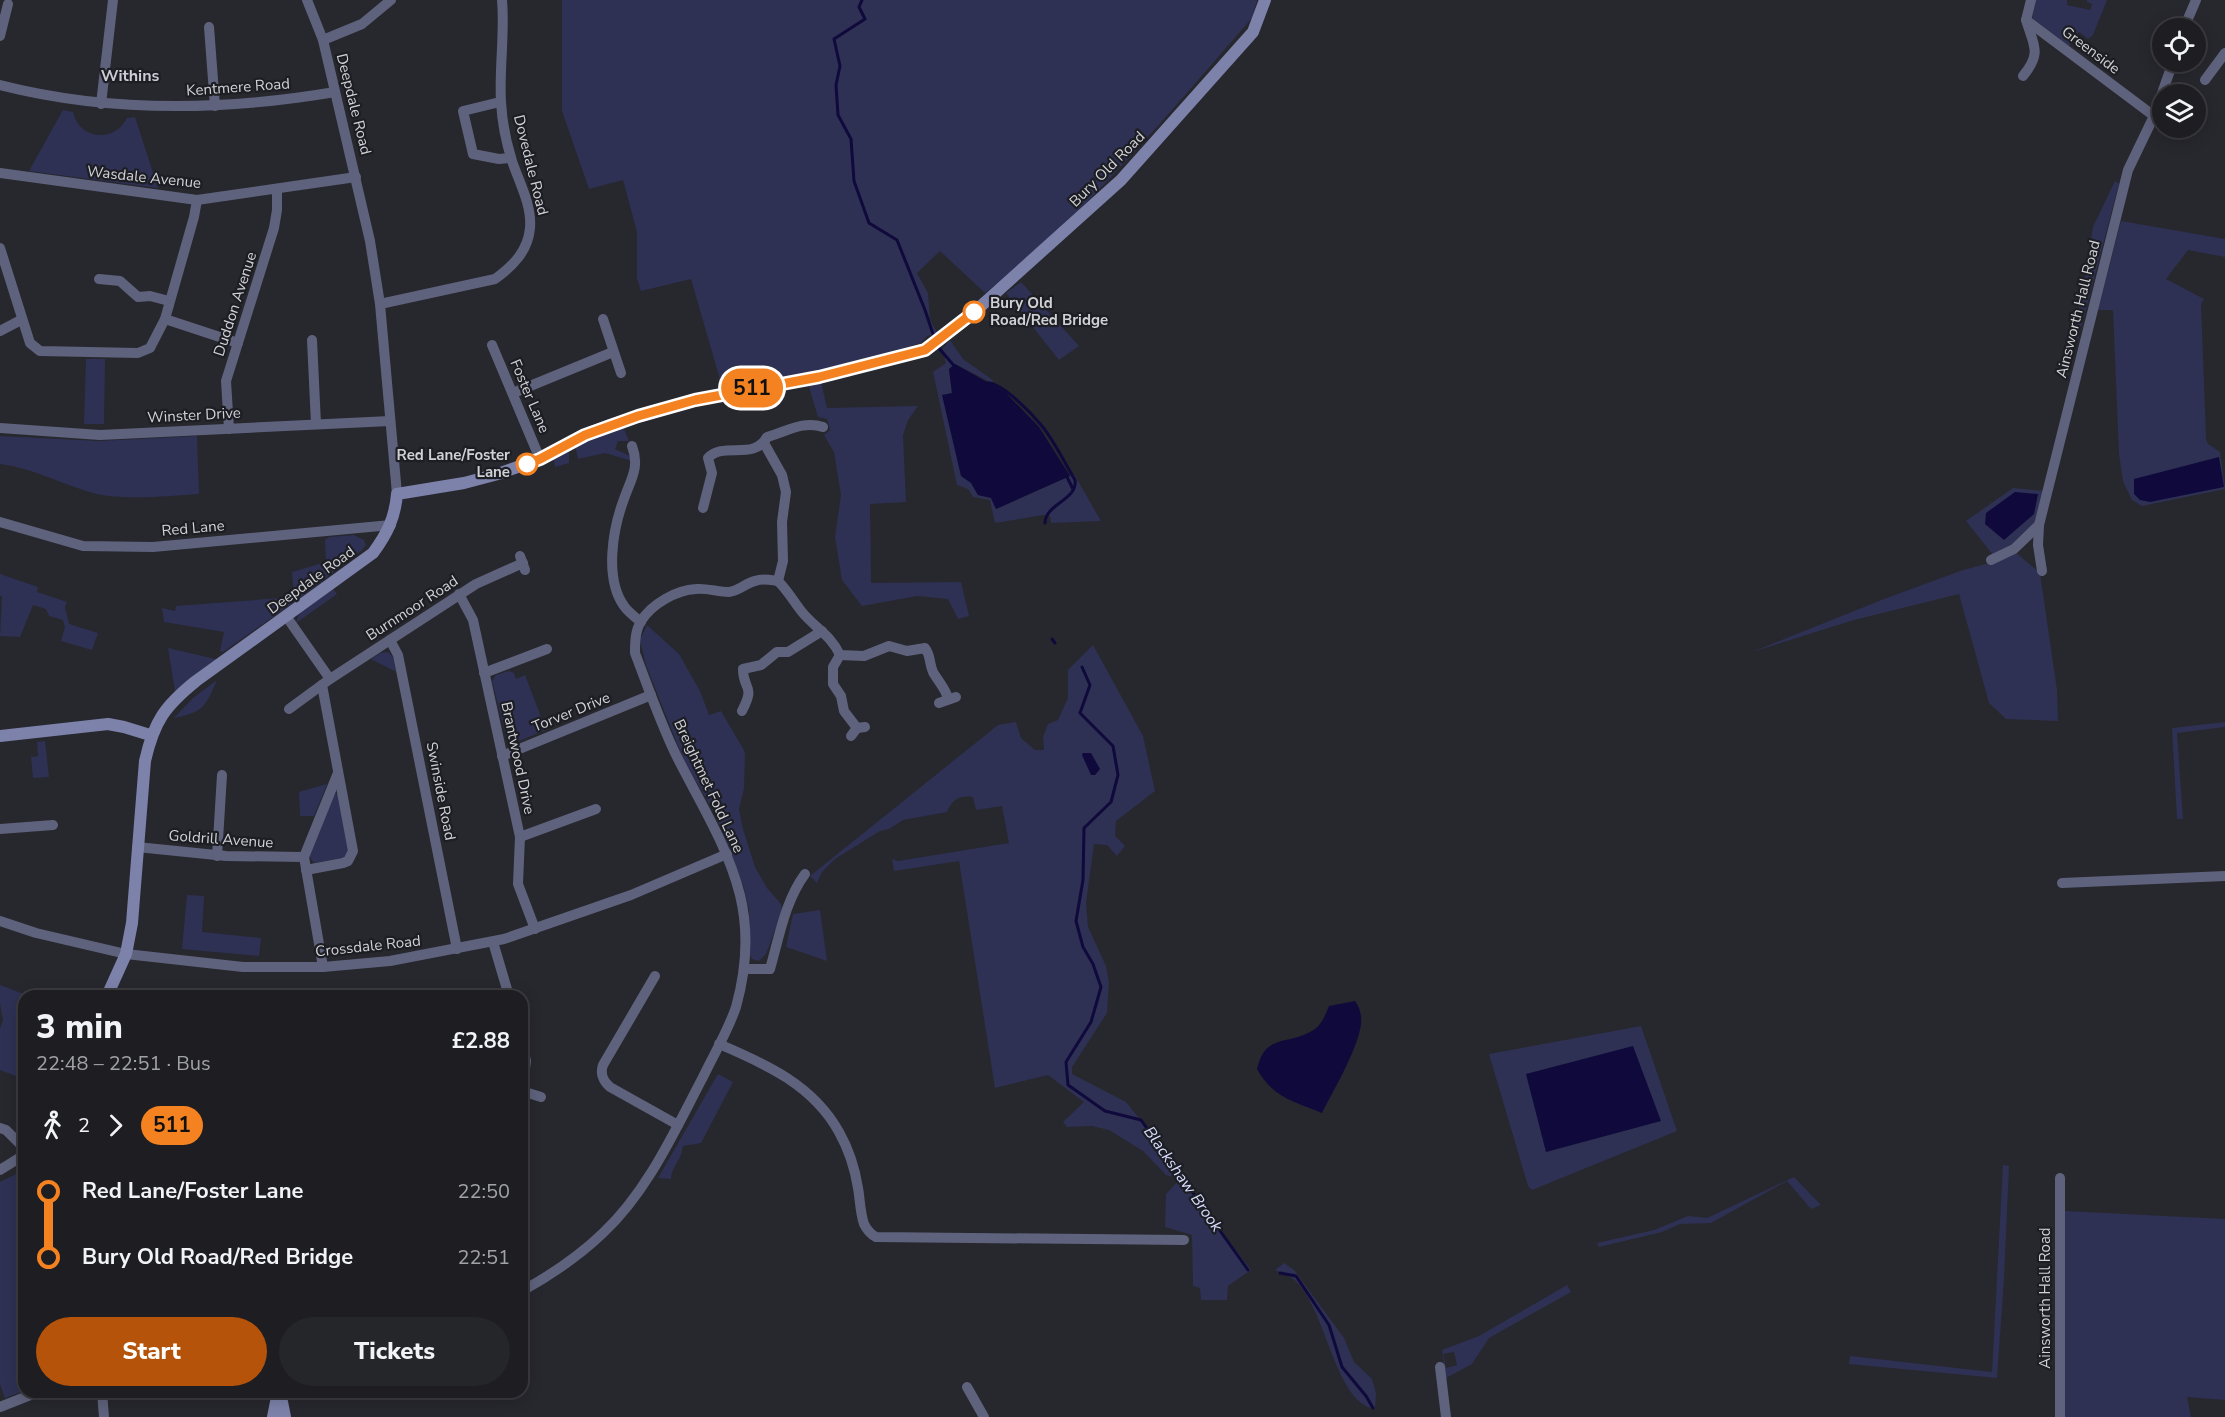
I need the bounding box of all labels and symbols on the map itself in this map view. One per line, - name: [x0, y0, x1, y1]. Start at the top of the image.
- street label: Greenside: [2058, 22, 2124, 78]
- street label: Deepdale Road: [332, 51, 376, 157]
- district label: Withins: [101, 65, 160, 87]
- street label: Kentmere Road: [186, 73, 290, 101]
- street label: Dovedale Road: [509, 113, 553, 217]
- street label: Bury Old Road: [1065, 127, 1149, 211]
- street label: Wasdale Avenue: [86, 161, 202, 193]
- street label: Ainsworth Hall Road: [2051, 238, 2105, 380]
- street label: Duddon Avenue: [209, 249, 261, 359]
- place label: Bury Old Road/Red Bridge: [990, 293, 1108, 330]
- marker: Bury Old Road/Red Bridge: [963, 301, 985, 323]
- street label: Foster Lane: [505, 356, 555, 436]
- line badge: 511: [718, 368, 786, 408]
- street label: Winster Drive: [147, 403, 241, 427]
- place label: Red Lane/Foster Lane: [397, 445, 510, 482]
- marker: Red Lane/Foster Lane: [516, 453, 538, 475]
- street label: Red Lane: [161, 515, 225, 541]
- street label: Deepdale Road: [263, 541, 359, 619]
- street label: Burnmoor Road: [362, 571, 462, 645]
- street label: Torver Drive: [529, 687, 613, 737]
- street label: Brantwood Drive: [496, 700, 540, 816]
- street label: Breightmet Fold Lane: [669, 716, 749, 856]
- street label: Swinside Road: [422, 740, 460, 842]
- street label: Goldrill Avenue: [168, 825, 274, 853]
- street label: Crossdale Road: [314, 931, 422, 961]
- water label: Blackshaw Brook: [1138, 1122, 1228, 1237]
- street label: Ainsworth Hall Road: [2035, 1227, 2055, 1369]

